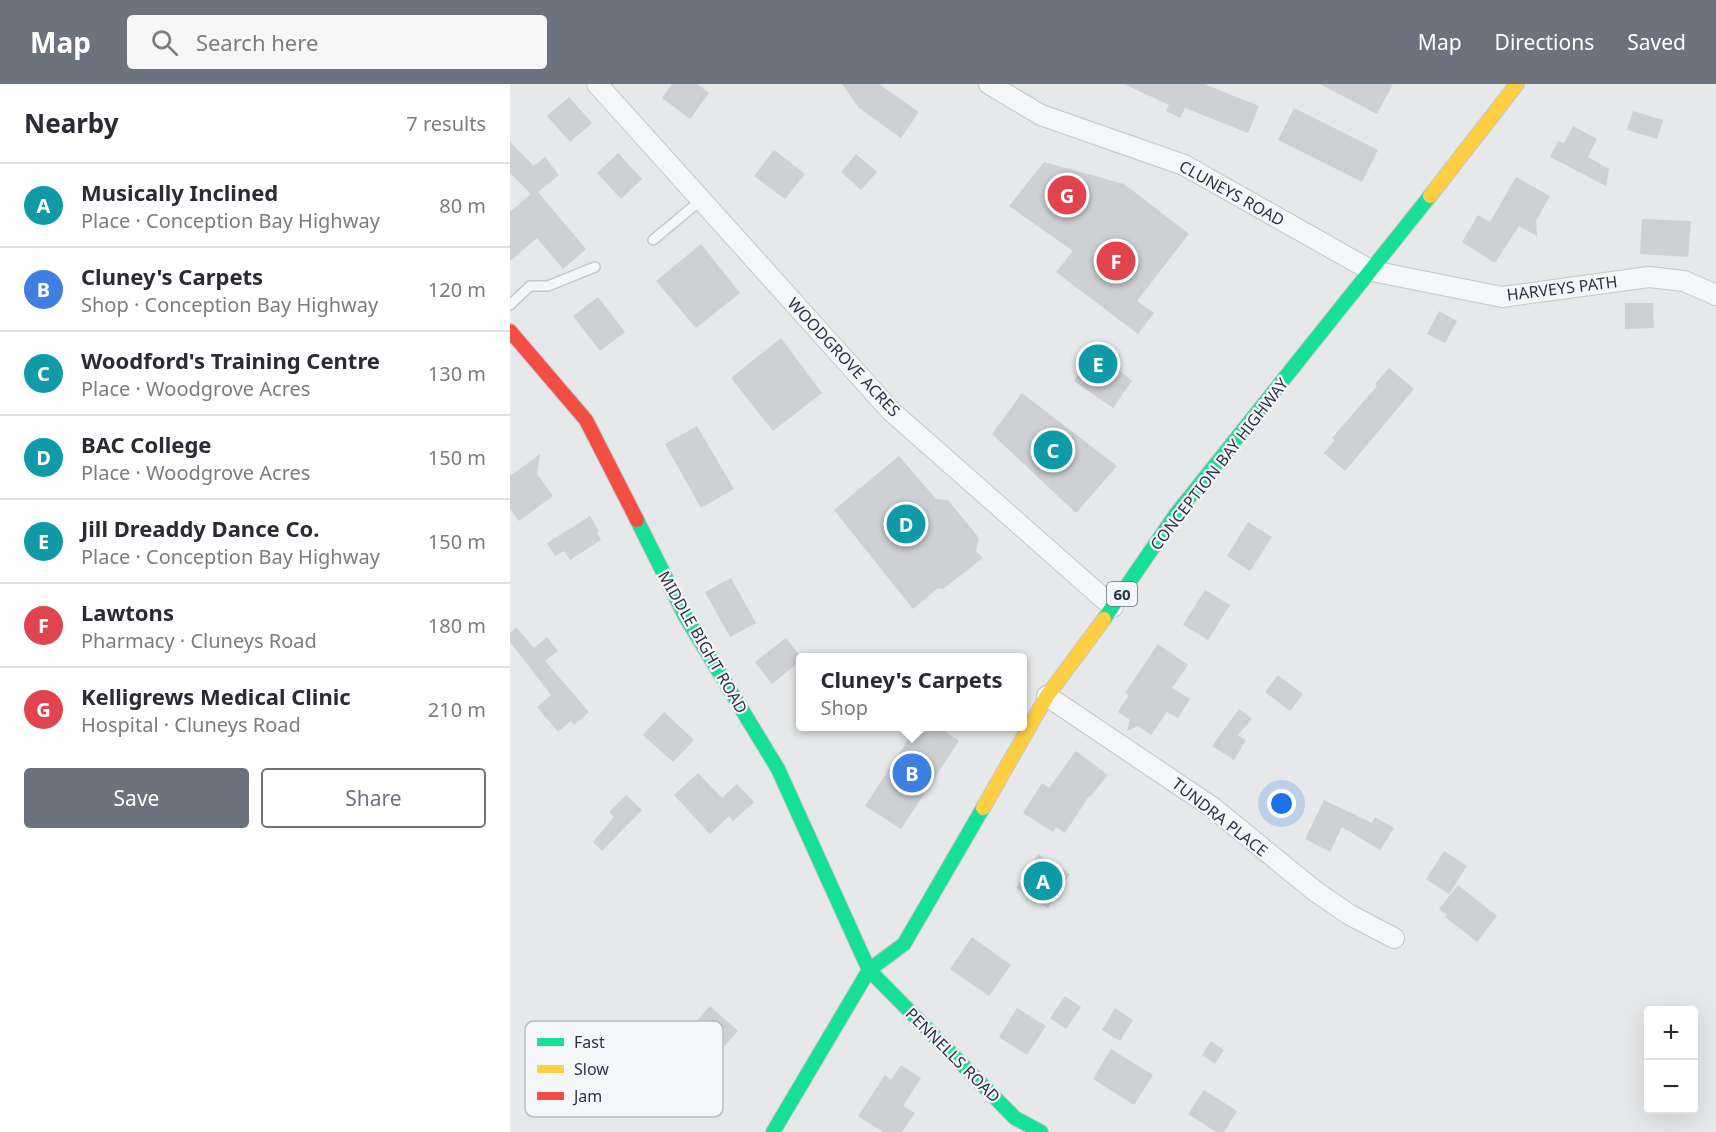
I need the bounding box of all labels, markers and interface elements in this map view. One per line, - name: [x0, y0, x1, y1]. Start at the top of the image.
- search box: [127, 15, 547, 69]
- text: Map: [30, 23, 91, 61]
- icon: search: [148, 26, 181, 59]
- text: Search here: [196, 27, 318, 57]
- text: Map: [1418, 28, 1462, 56]
- text: Directions: [1495, 28, 1594, 56]
- text: Saved: [1627, 28, 1686, 56]
- text: Nearby: [24, 105, 119, 141]
- text: 7 results: [406, 110, 486, 137]
- street label: CLUNEYS ROAD: [1175, 155, 1289, 231]
- pin: G: [1048, 172, 1086, 218]
- text: Musically Inclined: [81, 177, 278, 207]
- text: A: [37, 192, 50, 219]
- text: 80 m: [439, 192, 486, 219]
- text: Place · Conception Bay Highway: [81, 207, 380, 234]
- pin: F: [1096, 238, 1136, 284]
- text: Cluney's Carpets: [81, 261, 263, 291]
- street label: HARVEYS PATH: [1505, 270, 1619, 306]
- text: B: [37, 276, 50, 303]
- text: 120 m: [428, 276, 486, 303]
- text: Shop · Conception Bay Highway: [81, 291, 378, 318]
- street label: WOODGROVE ACRES: [783, 293, 905, 422]
- pin: E: [1078, 342, 1118, 386]
- text: Woodford's Training Centre: [81, 345, 380, 375]
- text: C: [37, 360, 50, 387]
- text: 130 m: [428, 360, 486, 387]
- street label: CONCEPTION BAY HIGHWAY: [1145, 373, 1294, 554]
- text: Place · Woodgrove Acres: [81, 375, 310, 402]
- pin: C: [1034, 428, 1072, 472]
- text: BAC College: [81, 429, 211, 459]
- text: D: [36, 444, 51, 471]
- text: 150 m: [428, 444, 486, 471]
- text: Place · Woodgrove Acres: [81, 459, 310, 486]
- pin: D: [886, 502, 926, 546]
- text: Jill Dreaddy Dance Co.: [81, 513, 319, 543]
- text: E: [38, 528, 49, 555]
- text: 150 m: [428, 528, 486, 555]
- text: Place · Conception Bay Highway: [81, 543, 380, 570]
- street label: MIDDLE BIGHT ROAD: [653, 567, 753, 717]
- road number: 60: [1107, 582, 1137, 606]
- text: Lawtons: [81, 597, 174, 627]
- text: F: [38, 612, 49, 639]
- text: 180 m: [428, 612, 486, 639]
- text: Pharmacy · Cluneys Road: [81, 627, 317, 654]
- popup: [796, 653, 1027, 731]
- text: Cluney's Carpets: [820, 664, 1003, 694]
- text: Kelligrews Medical Clinic: [81, 681, 351, 711]
- text: Shop: [820, 694, 868, 721]
- text: G: [36, 696, 51, 723]
- text: 210 m: [428, 696, 486, 723]
- text: Hospital · Cluneys Road: [81, 711, 301, 738]
- pin: B: [892, 750, 932, 796]
- button: Save: [24, 768, 249, 828]
- button: Share: [261, 768, 486, 828]
- street label: TUNDRA PLACE: [1168, 773, 1272, 861]
- your location: [1267, 789, 1296, 818]
- pin: A: [1024, 858, 1062, 904]
- street label: PENNELLS ROAD: [901, 1003, 1005, 1107]
- map controls: [1644, 1006, 1698, 1114]
- button: +: [1644, 1006, 1698, 1060]
- legend: [525, 1021, 723, 1117]
- text: Fast: [574, 1031, 605, 1053]
- text: Slow: [574, 1058, 609, 1080]
- button: −: [1644, 1060, 1698, 1114]
- text: Jam: [572, 1085, 602, 1107]

